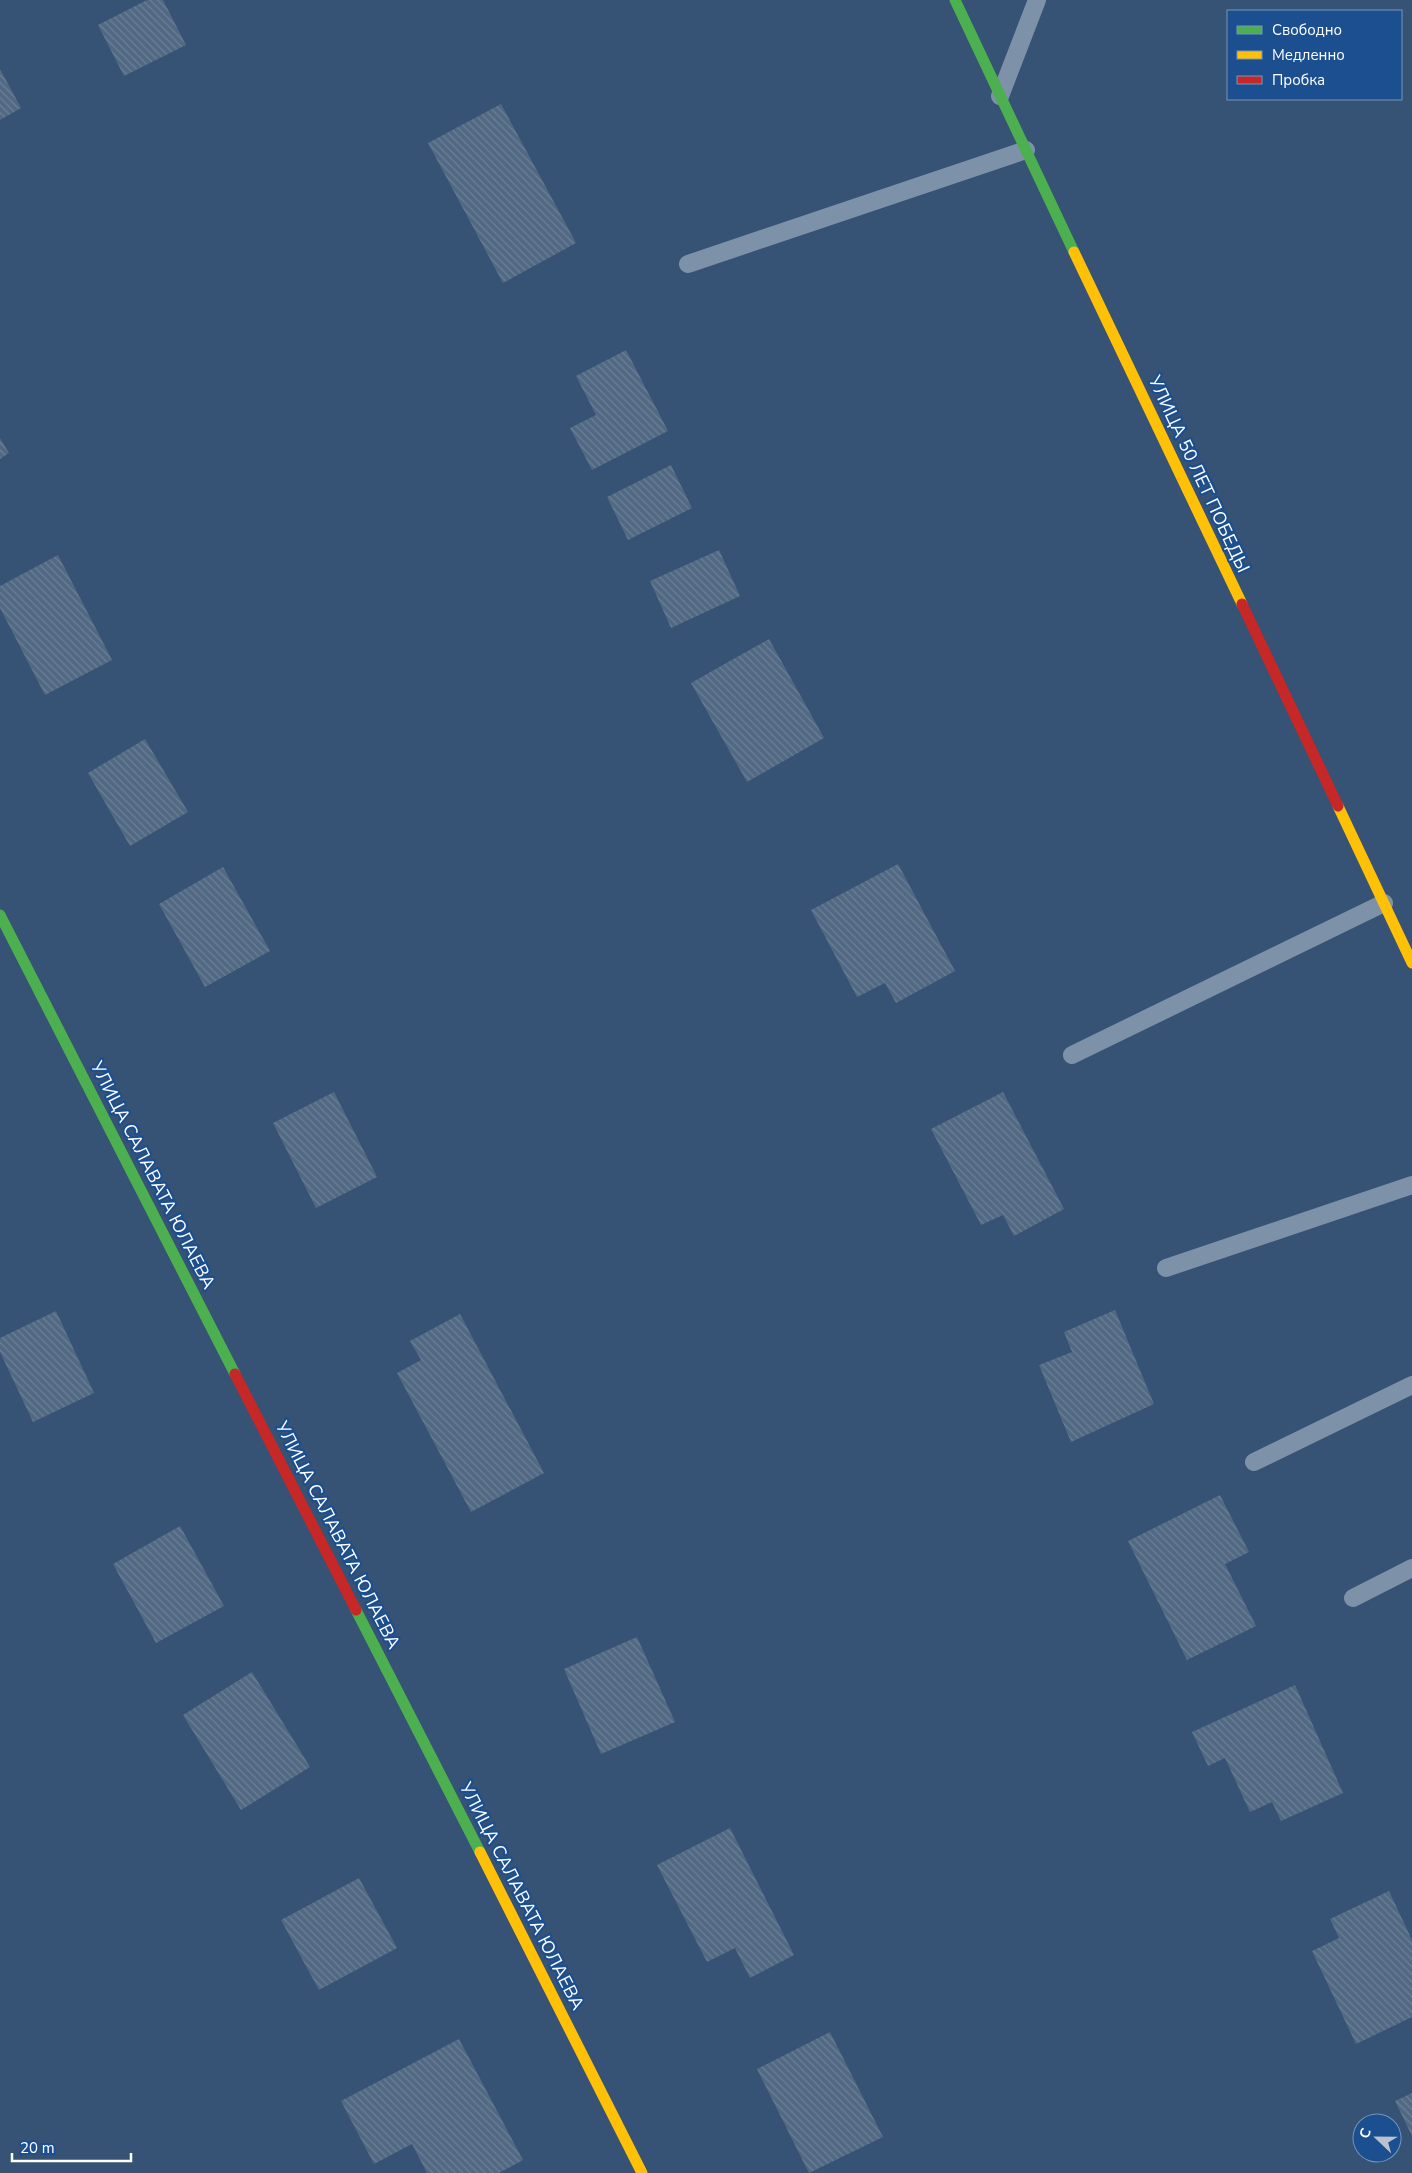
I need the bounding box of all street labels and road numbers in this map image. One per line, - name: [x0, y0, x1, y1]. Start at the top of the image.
- street label: УЛИЦА 50 ЛЕТ ПОБЕДЫ: [1142, 371, 1255, 576]
- street label: УЛИЦА САЛАВАТА ЮЛАЕВА: [85, 1056, 221, 1293]
- street label: УЛИЦА САЛАВАТА ЮЛАЕВА: [270, 1416, 406, 1653]
- street label: УЛИЦА САЛАВАТА ЮЛАЕВА: [454, 1777, 590, 2014]

